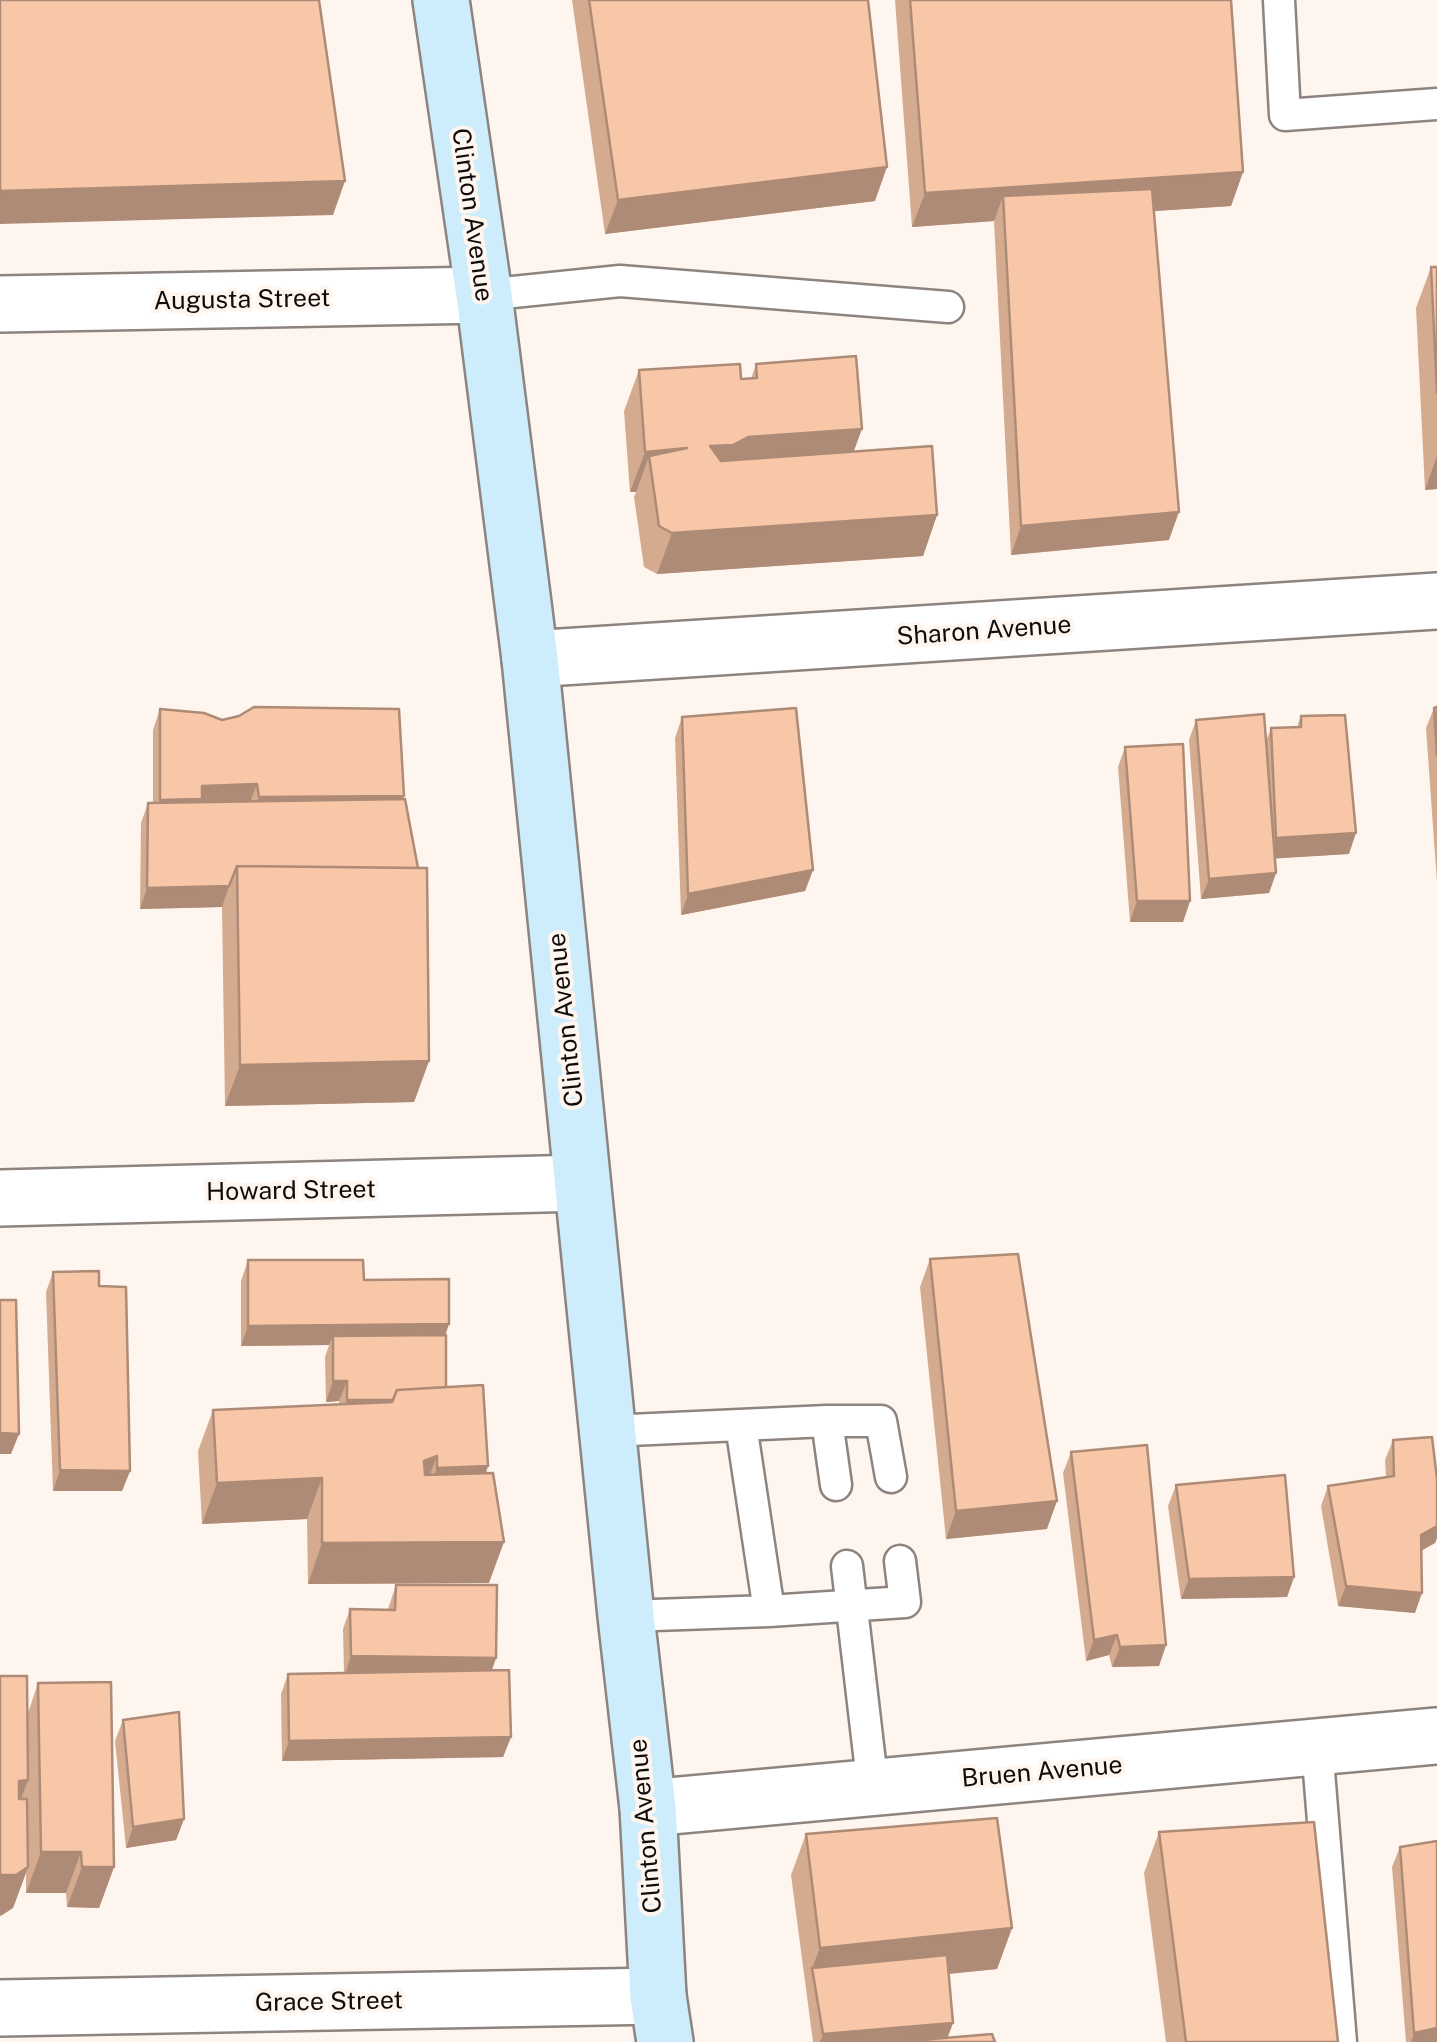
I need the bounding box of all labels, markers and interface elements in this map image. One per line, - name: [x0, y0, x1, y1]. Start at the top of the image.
- street label: Clinton Avenue: [445, 126, 499, 304]
- street label: Augusta Street: [153, 283, 331, 317]
- street label: Sharon Avenue: [896, 610, 1072, 652]
- street label: Clinton Avenue: [542, 932, 590, 1108]
- street label: Howard Street: [206, 1175, 376, 1207]
- street label: Clinton Avenue: [623, 1738, 669, 1914]
- street label: Bruen Avenue: [960, 1750, 1124, 1794]
- street label: Grace Street: [255, 1986, 403, 2018]

